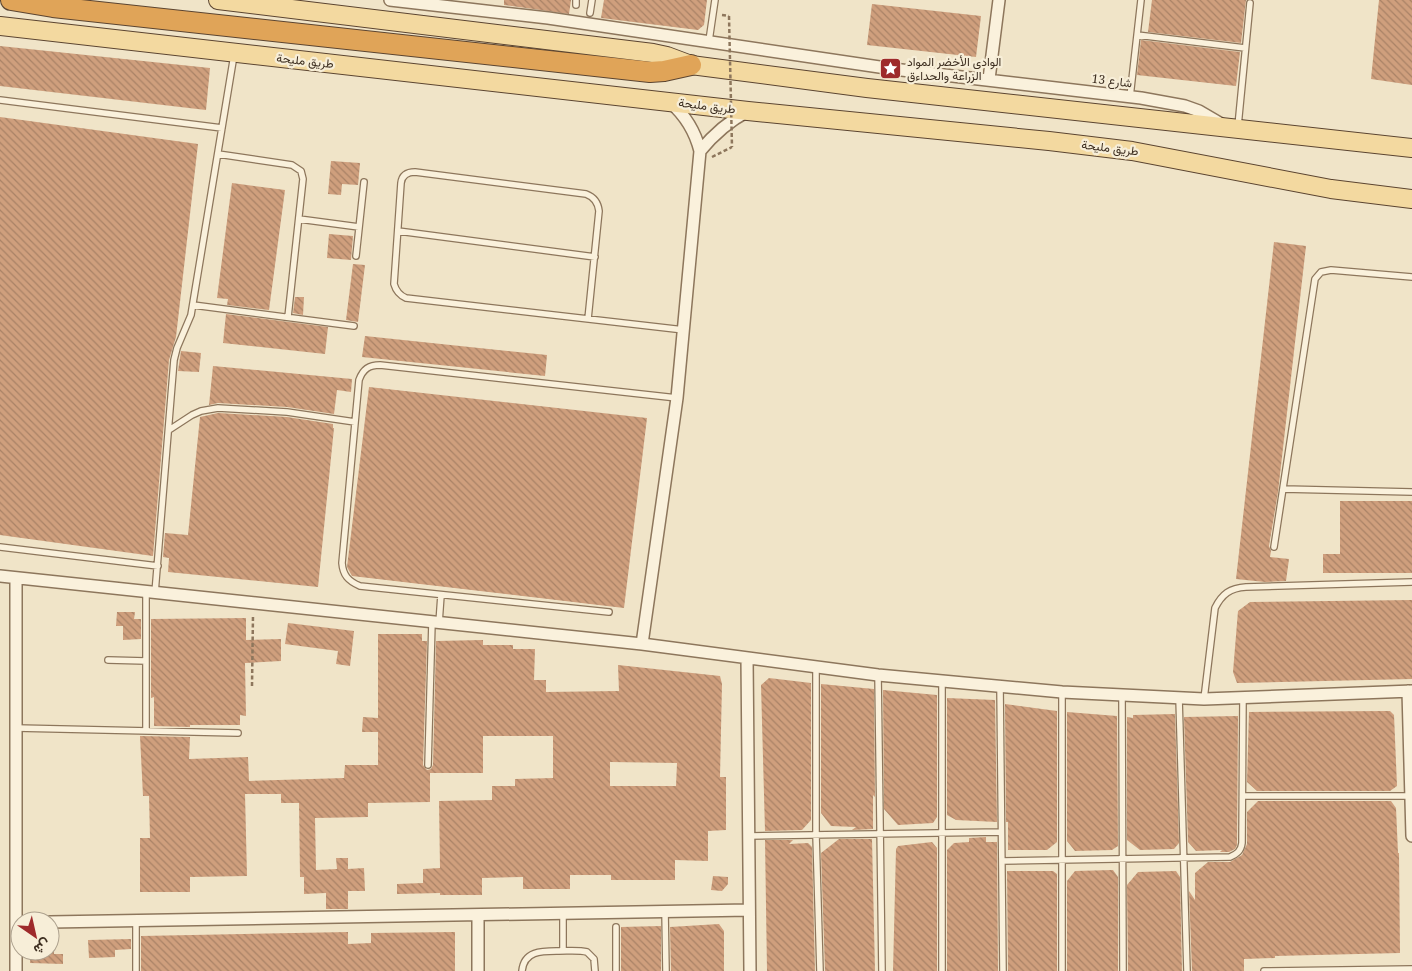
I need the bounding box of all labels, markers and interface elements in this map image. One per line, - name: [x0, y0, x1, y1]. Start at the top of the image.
- street label: طريق مليحة: [276, 49, 335, 72]
- place label: الوادى الأخضر المواد الزراعة والحداءق: [907, 53, 1001, 84]
- place icon: الوادى الأخضر المواد الزراعة والحداءق: [879, 57, 903, 81]
- street label: شارع 13: [1091, 70, 1133, 92]
- street label: طريق مليحة: [677, 94, 737, 117]
- street label: طريق مليحة: [1080, 136, 1140, 159]
- north arrow: [10, 911, 60, 961]
- text: ش: [30, 935, 55, 960]

